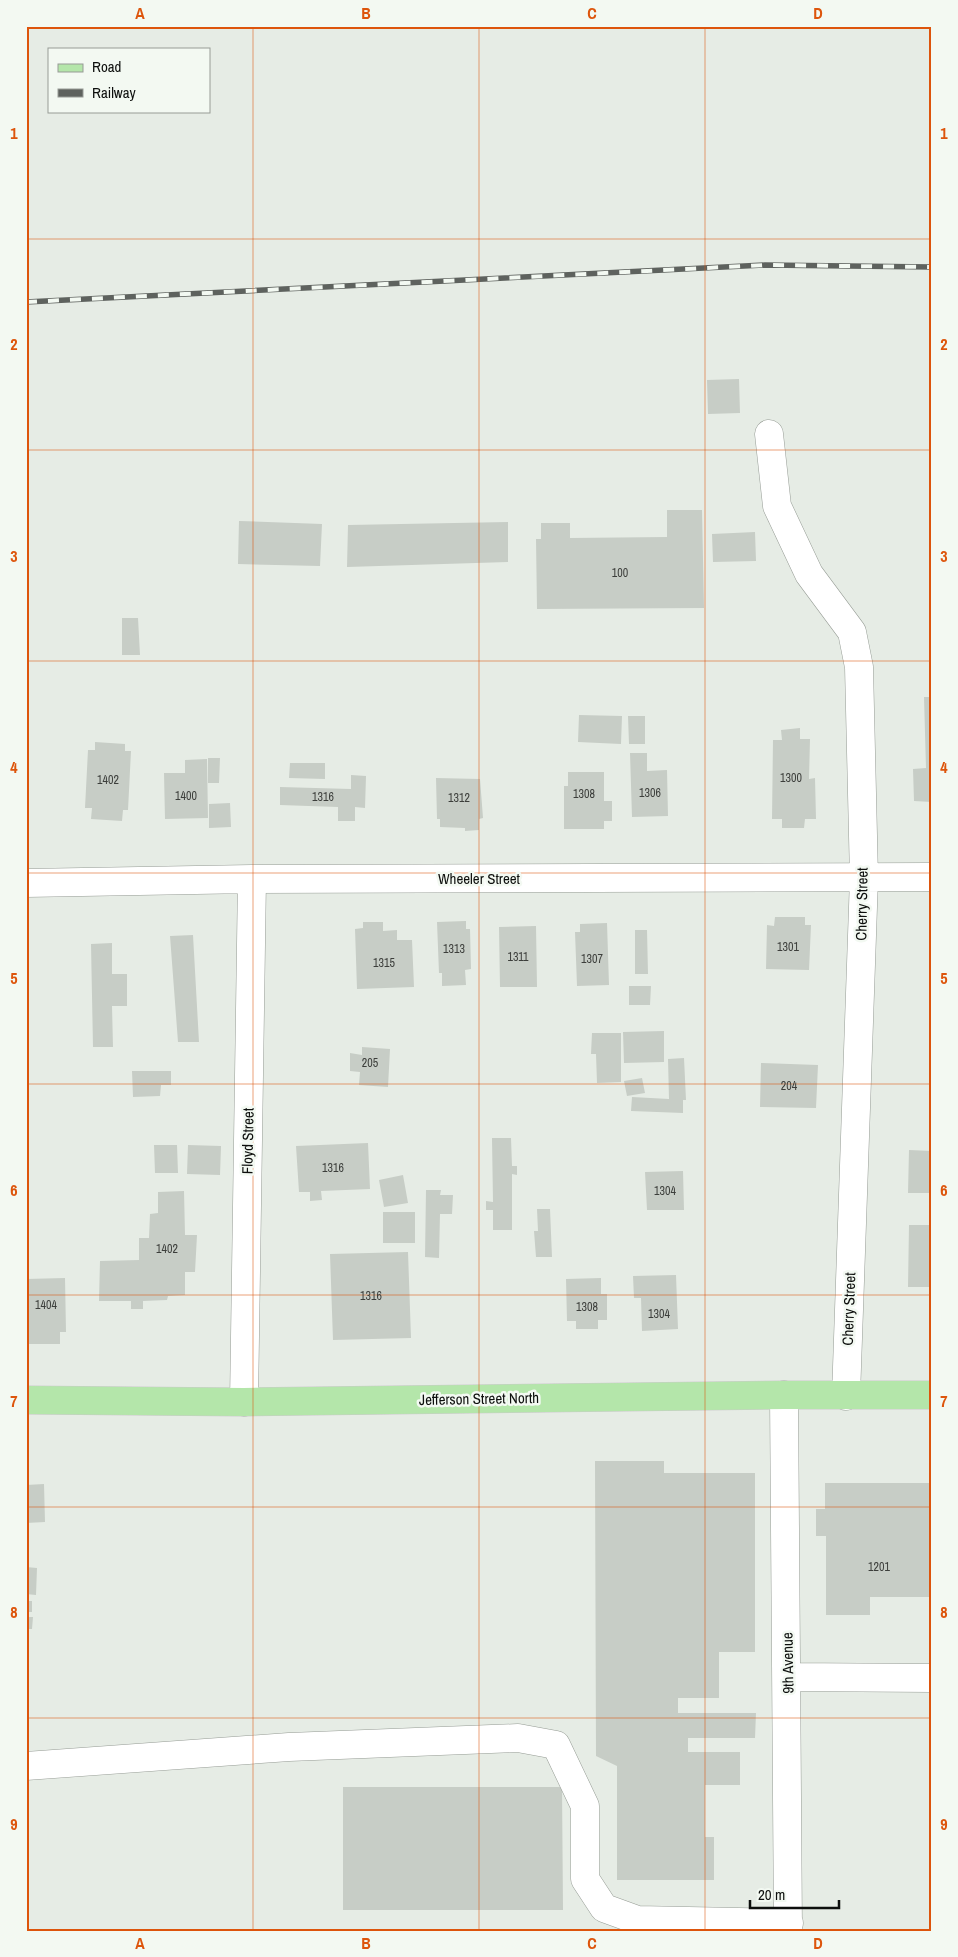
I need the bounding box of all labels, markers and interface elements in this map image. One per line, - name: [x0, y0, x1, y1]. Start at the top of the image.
- text: A: [135, 2, 145, 24]
- text: B: [361, 2, 371, 24]
- text: C: [587, 2, 597, 24]
- text: D: [813, 2, 823, 24]
- legend: [48, 48, 210, 112]
- text: Road: [92, 56, 121, 77]
- text: Railway: [92, 82, 137, 103]
- text: 1: [10, 122, 18, 144]
- text: 1: [940, 122, 948, 144]
- text: 2: [10, 333, 18, 355]
- text: 2: [940, 333, 948, 355]
- text: 3: [10, 545, 18, 567]
- text: 3: [940, 545, 948, 567]
- house number: 100: [612, 565, 628, 581]
- text: 4: [10, 756, 18, 778]
- text: 4: [940, 756, 948, 778]
- house number: 1300: [780, 770, 802, 786]
- house number: 1402: [97, 772, 119, 788]
- house number: 1306: [639, 785, 661, 801]
- house number: 1308: [573, 786, 595, 802]
- house number: 1400: [175, 788, 197, 804]
- house number: 1316: [312, 789, 334, 805]
- house number: 1312: [448, 790, 470, 806]
- street label: Cherry Street: [850, 867, 873, 941]
- street label: Wheeler Street: [438, 868, 521, 889]
- house number: 1301: [777, 939, 799, 955]
- house number: 1313: [443, 941, 465, 957]
- house number: 1311: [507, 949, 529, 965]
- house number: 1307: [581, 951, 603, 967]
- house number: 1315: [373, 955, 395, 971]
- text: 5: [10, 967, 18, 989]
- text: 5: [940, 967, 948, 989]
- house number: 205: [362, 1055, 379, 1071]
- house number: 204: [781, 1078, 798, 1094]
- street label: Floyd Street: [236, 1107, 259, 1174]
- house number: 1316: [322, 1160, 344, 1176]
- text: 6: [10, 1179, 18, 1201]
- text: 6: [940, 1179, 948, 1201]
- house number: 1304: [654, 1183, 676, 1199]
- house number: 1402: [156, 1241, 178, 1257]
- street label: Cherry Street: [837, 1271, 860, 1346]
- house number: 1316: [360, 1288, 382, 1304]
- house number: 1404: [35, 1297, 57, 1313]
- house number: 1308: [576, 1299, 598, 1315]
- house number: 1304: [648, 1306, 670, 1322]
- street label: Jefferson Street North: [419, 1387, 539, 1410]
- text: 7: [10, 1390, 18, 1412]
- text: 7: [940, 1390, 948, 1412]
- house number: 1201: [868, 1559, 890, 1575]
- text: 8: [10, 1601, 18, 1623]
- text: 8: [940, 1601, 948, 1623]
- street label: 9th Avenue: [776, 1632, 799, 1694]
- text: 9: [10, 1813, 18, 1835]
- text: 9: [940, 1813, 948, 1835]
- scale bar: [750, 1877, 839, 1909]
- text: 20 m: [758, 1884, 785, 1905]
- text: A: [135, 1932, 145, 1954]
- text: B: [361, 1932, 371, 1954]
- text: C: [587, 1932, 597, 1954]
- text: D: [813, 1932, 823, 1954]

